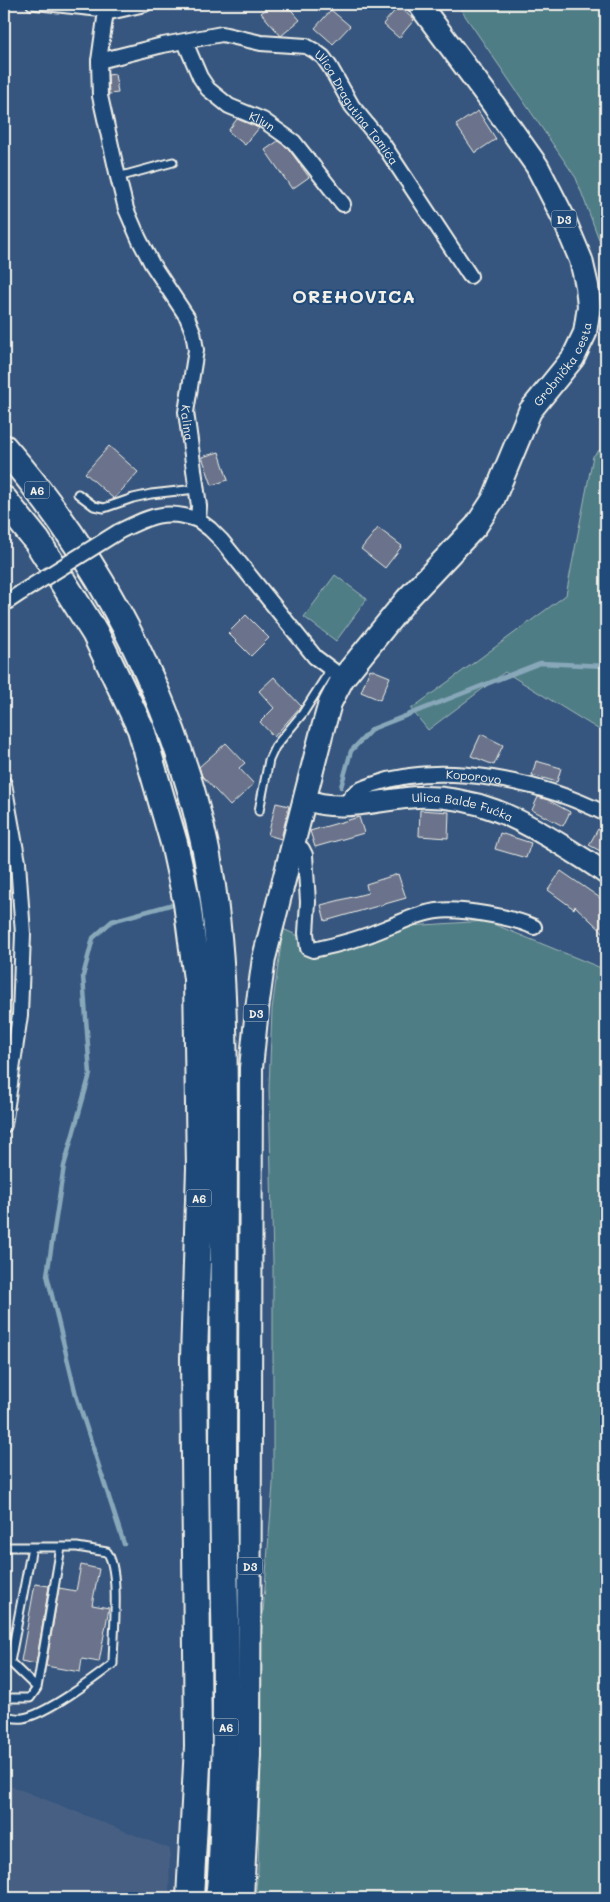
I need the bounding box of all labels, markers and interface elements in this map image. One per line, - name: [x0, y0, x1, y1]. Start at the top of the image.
- street label: Ulica Dragutina Tomića: [312, 46, 402, 168]
- street label: Kljun: [247, 107, 279, 134]
- road number: D3: [552, 210, 576, 228]
- district label: OREHOVICA: [292, 284, 416, 308]
- street label: Grobnička cesta: [529, 321, 595, 409]
- street label: Kalina: [178, 404, 198, 442]
- road number: A6: [24, 482, 50, 498]
- street label: Koporovo: [446, 766, 503, 787]
- street label: Ulica Balde Fućka: [411, 789, 516, 825]
- road number: D3: [244, 1004, 268, 1021]
- road number: A6: [186, 1190, 212, 1206]
- road number: D3: [238, 1558, 262, 1574]
- road number: A6: [214, 1718, 238, 1735]

